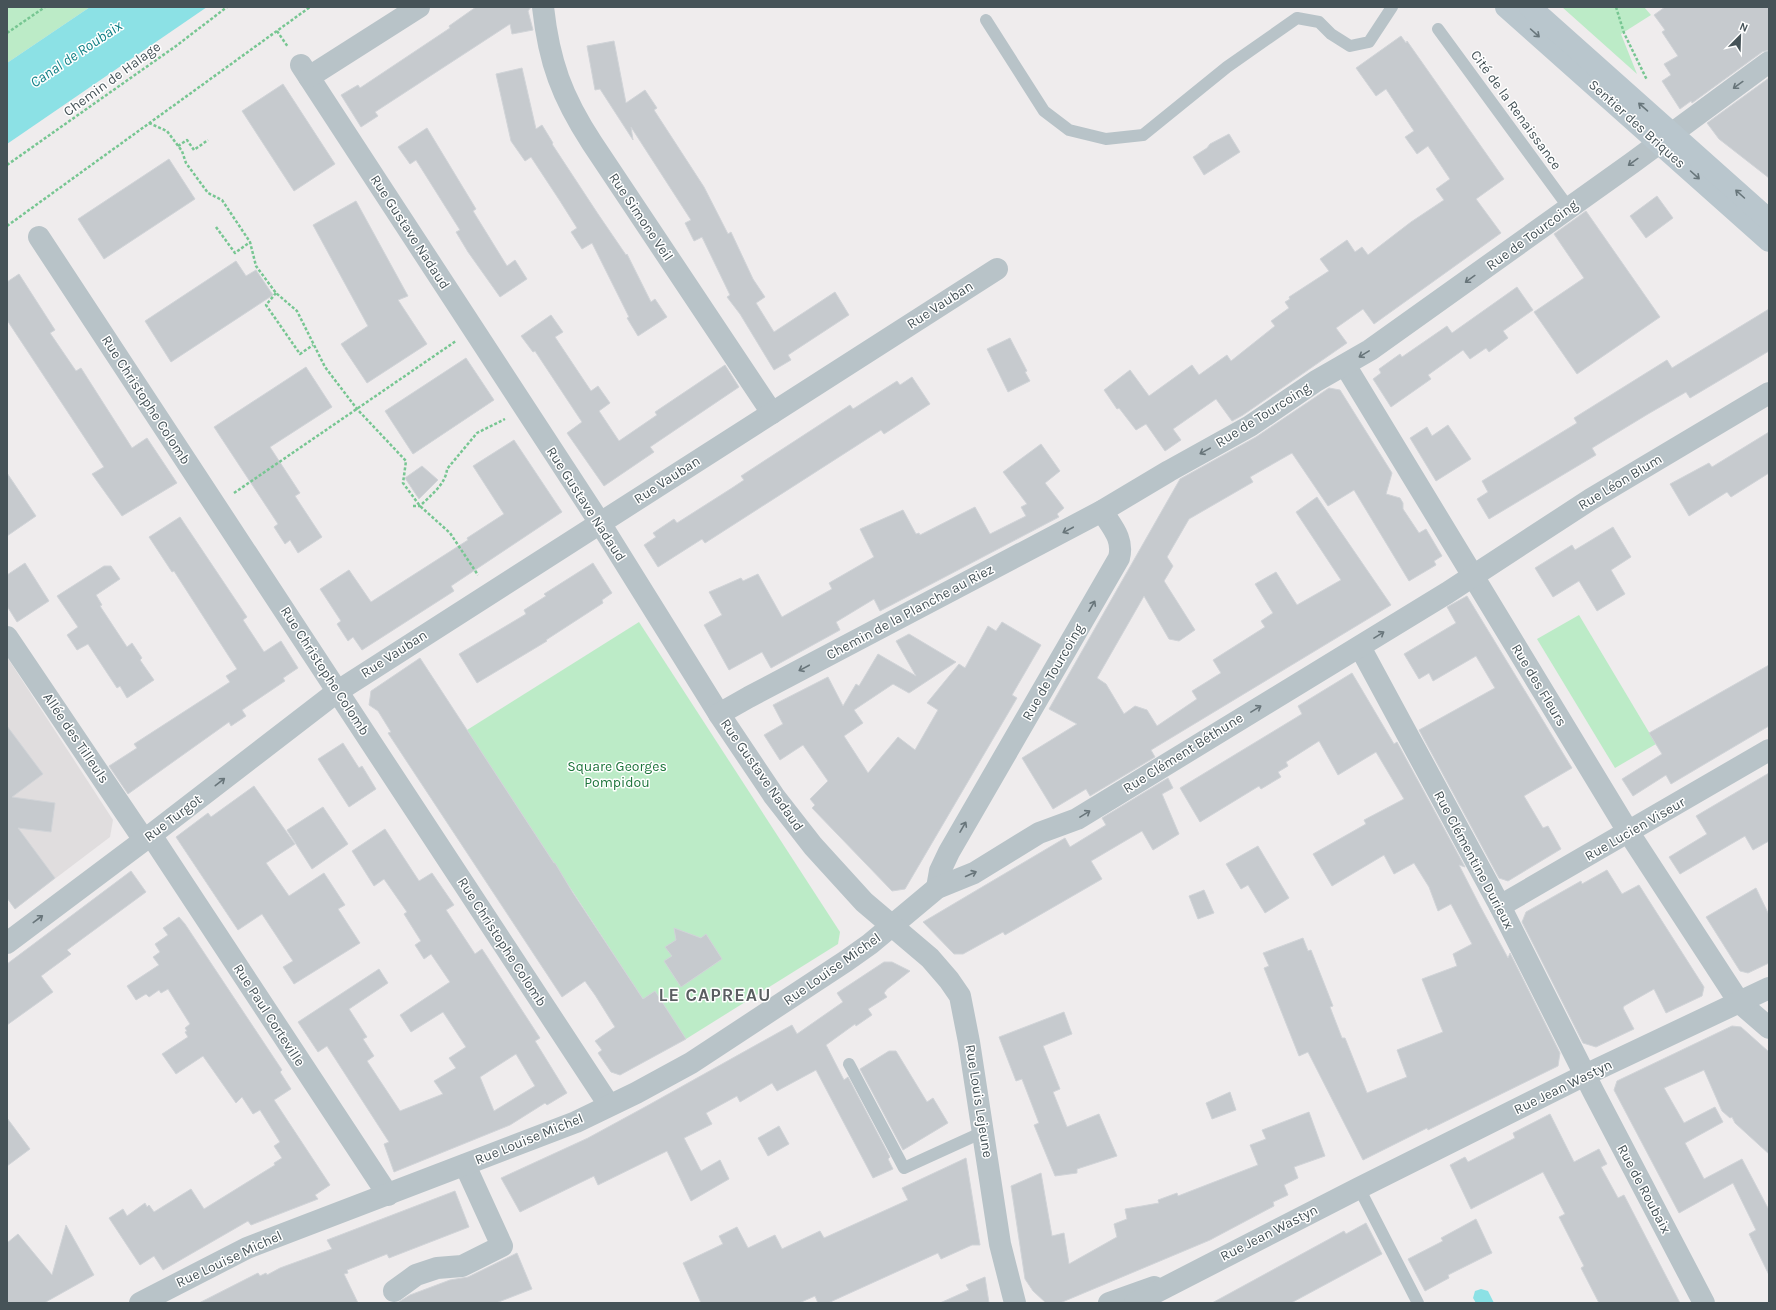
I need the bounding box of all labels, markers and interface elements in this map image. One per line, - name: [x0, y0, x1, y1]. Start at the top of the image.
- water label: Canal de Roubaix: [27, 16, 126, 91]
- north arrow: [1720, 16, 1760, 56]
- text: N: [1738, 20, 1750, 35]
- one-way arrow: [1530, 28, 1540, 37]
- street label: Chemin de Halage: [60, 38, 164, 120]
- street label: Cité de la Renaissance: [1467, 47, 1565, 173]
- street label: Sentier des Briques: [1585, 76, 1689, 172]
- one-way arrow: [1732, 81, 1743, 89]
- one-way arrow: [1638, 102, 1649, 111]
- one-way arrow: [1628, 158, 1639, 166]
- street label: Rue Simone Veil: [605, 170, 677, 264]
- one-way arrow: [1689, 171, 1700, 180]
- street label: Rue Gustave Nadaud: [367, 172, 453, 292]
- one-way arrow: [1735, 189, 1745, 198]
- street label: Rue de Tourcoing: [1483, 196, 1581, 274]
- one-way arrow: [1465, 275, 1476, 283]
- street label: Rue Vauban: [904, 277, 976, 333]
- street label: Rue Christophe Colomb: [98, 332, 194, 468]
- one-way arrow: [1359, 350, 1370, 358]
- street label: Rue de Tourcoing: [1212, 379, 1314, 451]
- street label: Rue Gustave Nadaud: [543, 444, 629, 564]
- one-way arrow: [1199, 448, 1211, 455]
- street label: Rue Léon Blum: [1575, 450, 1665, 514]
- street label: Rue Vauban: [631, 452, 703, 508]
- one-way arrow: [1062, 526, 1074, 534]
- street label: Chemin de la Planche au Riez: [823, 561, 997, 663]
- one-way arrow: [1089, 600, 1097, 612]
- street label: Rue Christophe Colomb: [277, 603, 373, 739]
- street label: Rue de Tourcoing: [1018, 621, 1088, 723]
- street label: Rue Vauban: [358, 626, 430, 682]
- one-way arrow: [1373, 630, 1385, 638]
- street label: Rue des Fleurs: [1508, 641, 1570, 729]
- one-way arrow: [798, 665, 810, 672]
- street label: Allée des Tilleuls: [39, 689, 113, 787]
- one-way arrow: [1250, 704, 1262, 712]
- street label: Rue Clément Béthune: [1120, 709, 1246, 797]
- street label: Rue Gustave Nadaud: [717, 716, 807, 834]
- park label: Square Georges Pompidou: [567, 758, 667, 791]
- one-way arrow: [215, 778, 226, 786]
- street label: Rue Clémentine Durieux: [1430, 788, 1518, 932]
- street label: Rue Turgot: [141, 791, 205, 845]
- street label: Rue Lucien Viseur: [1582, 793, 1689, 865]
- one-way arrow: [1079, 809, 1091, 817]
- one-way arrow: [960, 821, 968, 833]
- one-way arrow: [964, 869, 976, 877]
- street label: Rue Christophe Colomb: [454, 874, 550, 1010]
- one-way arrow: [33, 915, 44, 924]
- street label: Rue Louise Michel: [780, 929, 884, 1009]
- street label: Rue Paul Corteville: [230, 961, 308, 1069]
- district label: LE CAPREAU: [659, 984, 771, 1006]
- street label: Rue Louis Lejeune: [962, 1043, 996, 1159]
- street label: Rue Jean Wastyn: [1511, 1056, 1615, 1118]
- street label: Rue Louise Michel: [472, 1110, 586, 1168]
- street label: Rue de Roubaix: [1613, 1142, 1675, 1236]
- street label: Rue Jean Wastyn: [1217, 1201, 1321, 1265]
- street label: Rue Louise Michel: [173, 1227, 285, 1291]

